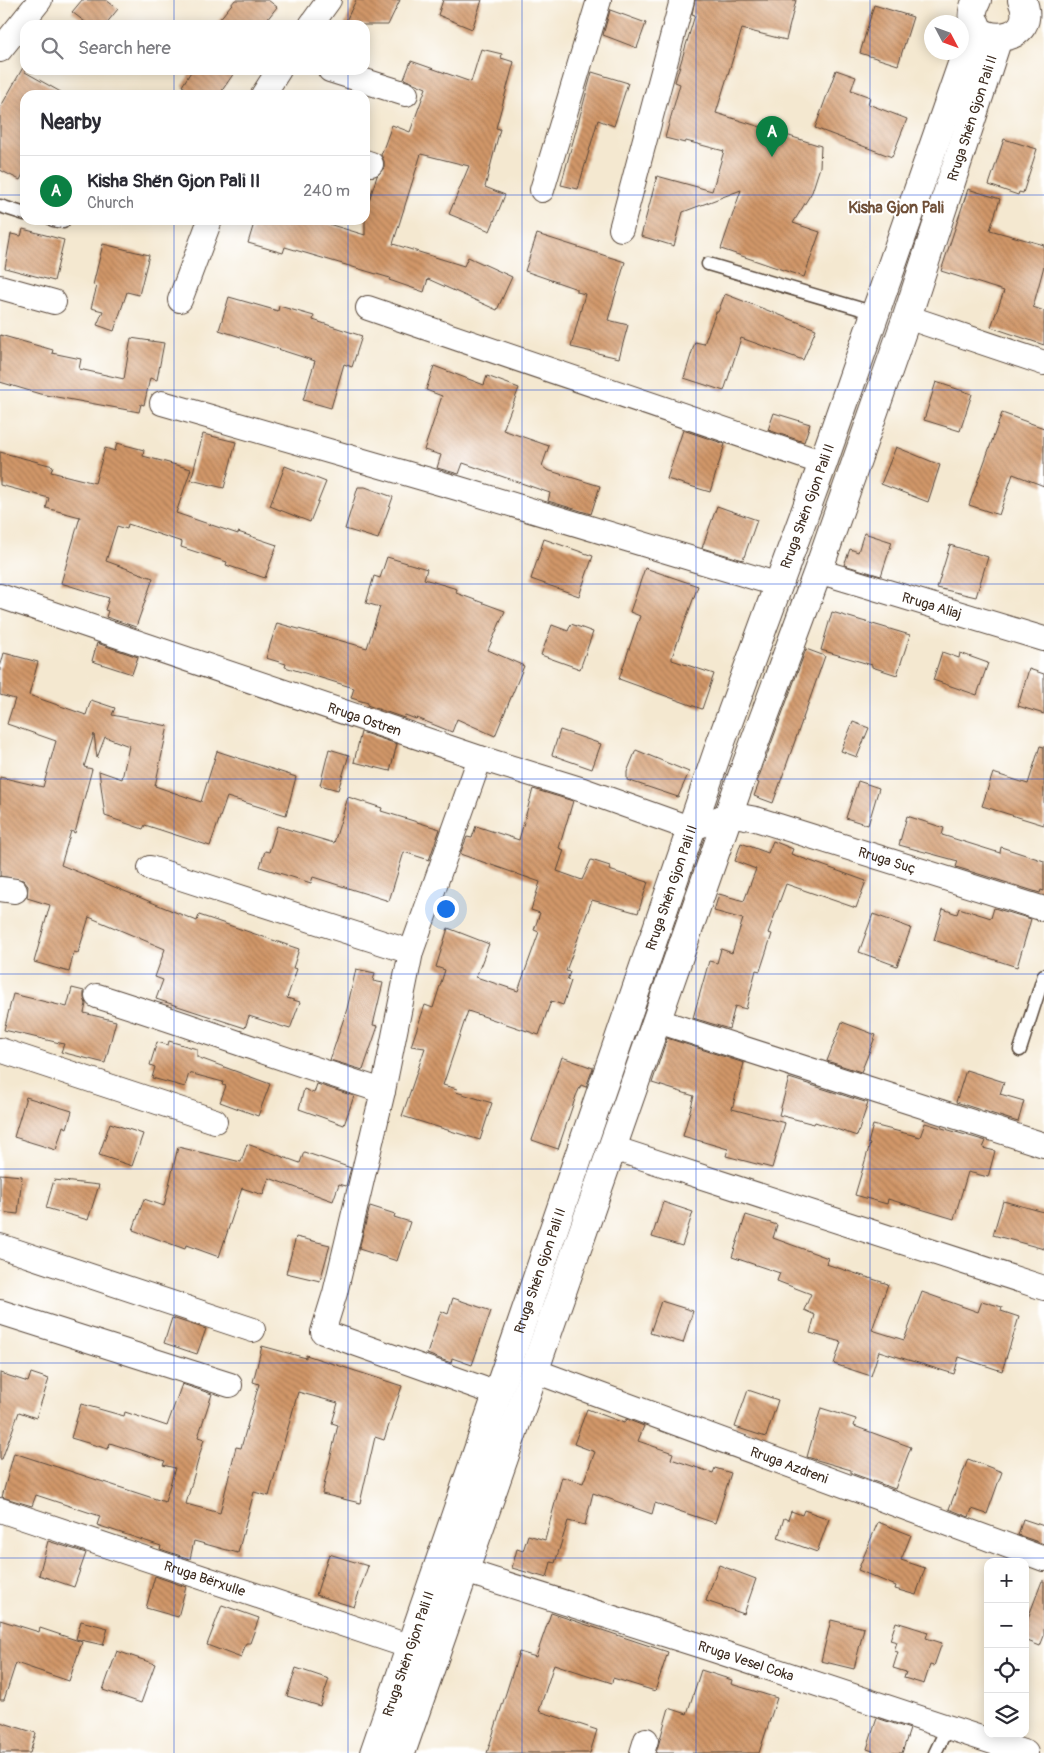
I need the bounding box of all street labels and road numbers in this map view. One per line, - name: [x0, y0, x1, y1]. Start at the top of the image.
- street label: Rruga Shën Gjon Pali II: [943, 53, 1000, 183]
- street label: Rruga Shën Gjon Pali II: [777, 442, 838, 571]
- street label: Rruga Aliaj: [900, 588, 964, 622]
- street label: Rruga Ostren: [326, 699, 404, 739]
- street label: Rruga Shën Gjon Pali II: [642, 823, 700, 952]
- street label: Rruga Suç: [856, 843, 918, 877]
- street label: Rruga Shën Gjon Pali II: [510, 1206, 569, 1336]
- street label: Rruga Azdreni: [748, 1443, 831, 1487]
- street label: Rruga Bërxulle: [162, 1557, 248, 1600]
- street label: Rruga Shën Gjon Pali II: [379, 1589, 437, 1719]
- street label: Rruga Vesel Coka: [696, 1637, 796, 1684]

